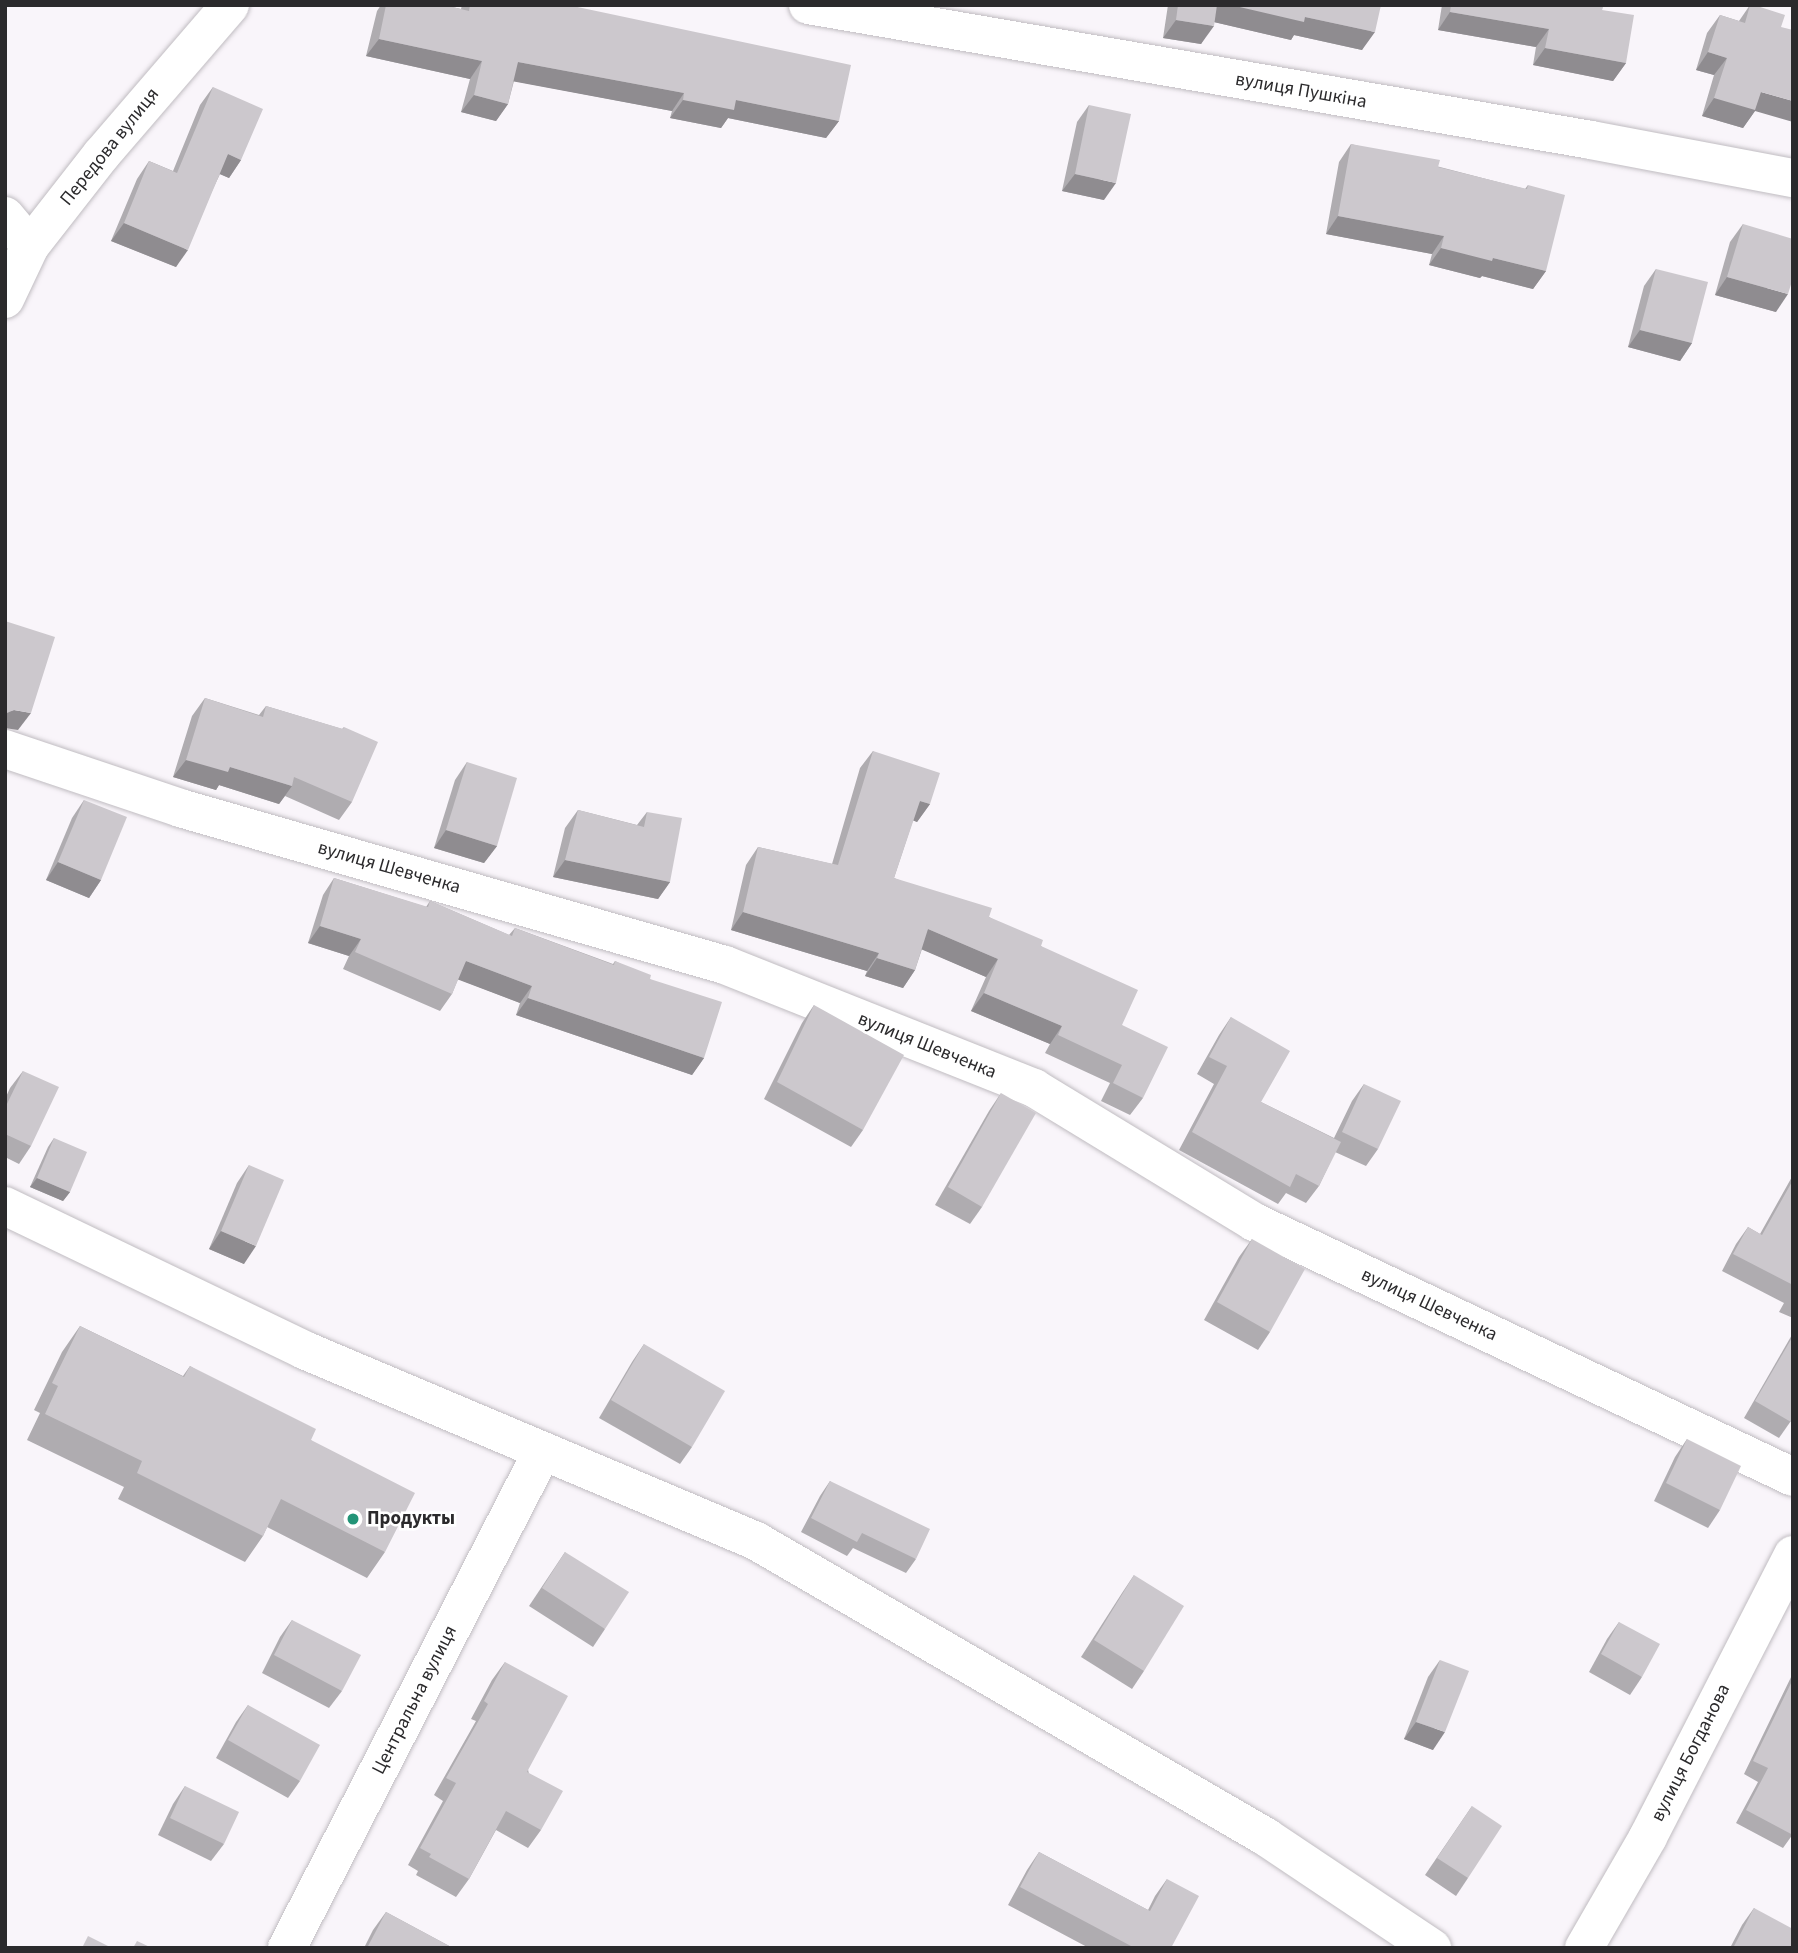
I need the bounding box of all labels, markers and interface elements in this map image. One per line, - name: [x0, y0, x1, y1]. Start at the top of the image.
- street label: вулиця Пушкіна: [1234, 68, 1368, 114]
- street label: Передова вулиця: [56, 84, 164, 210]
- street label: вулиця Шевченка: [315, 837, 463, 899]
- street label: вулиця Шевченка: [854, 1008, 1000, 1084]
- street label: вулиця Шевченка: [1357, 1264, 1501, 1346]
- place label: Продукты: [367, 1508, 455, 1530]
- marker: Продукты: [345, 1511, 361, 1527]
- street label: Центральна вулиця: [368, 1622, 462, 1778]
- street label: вулиця Богданова: [1646, 1680, 1736, 1826]

